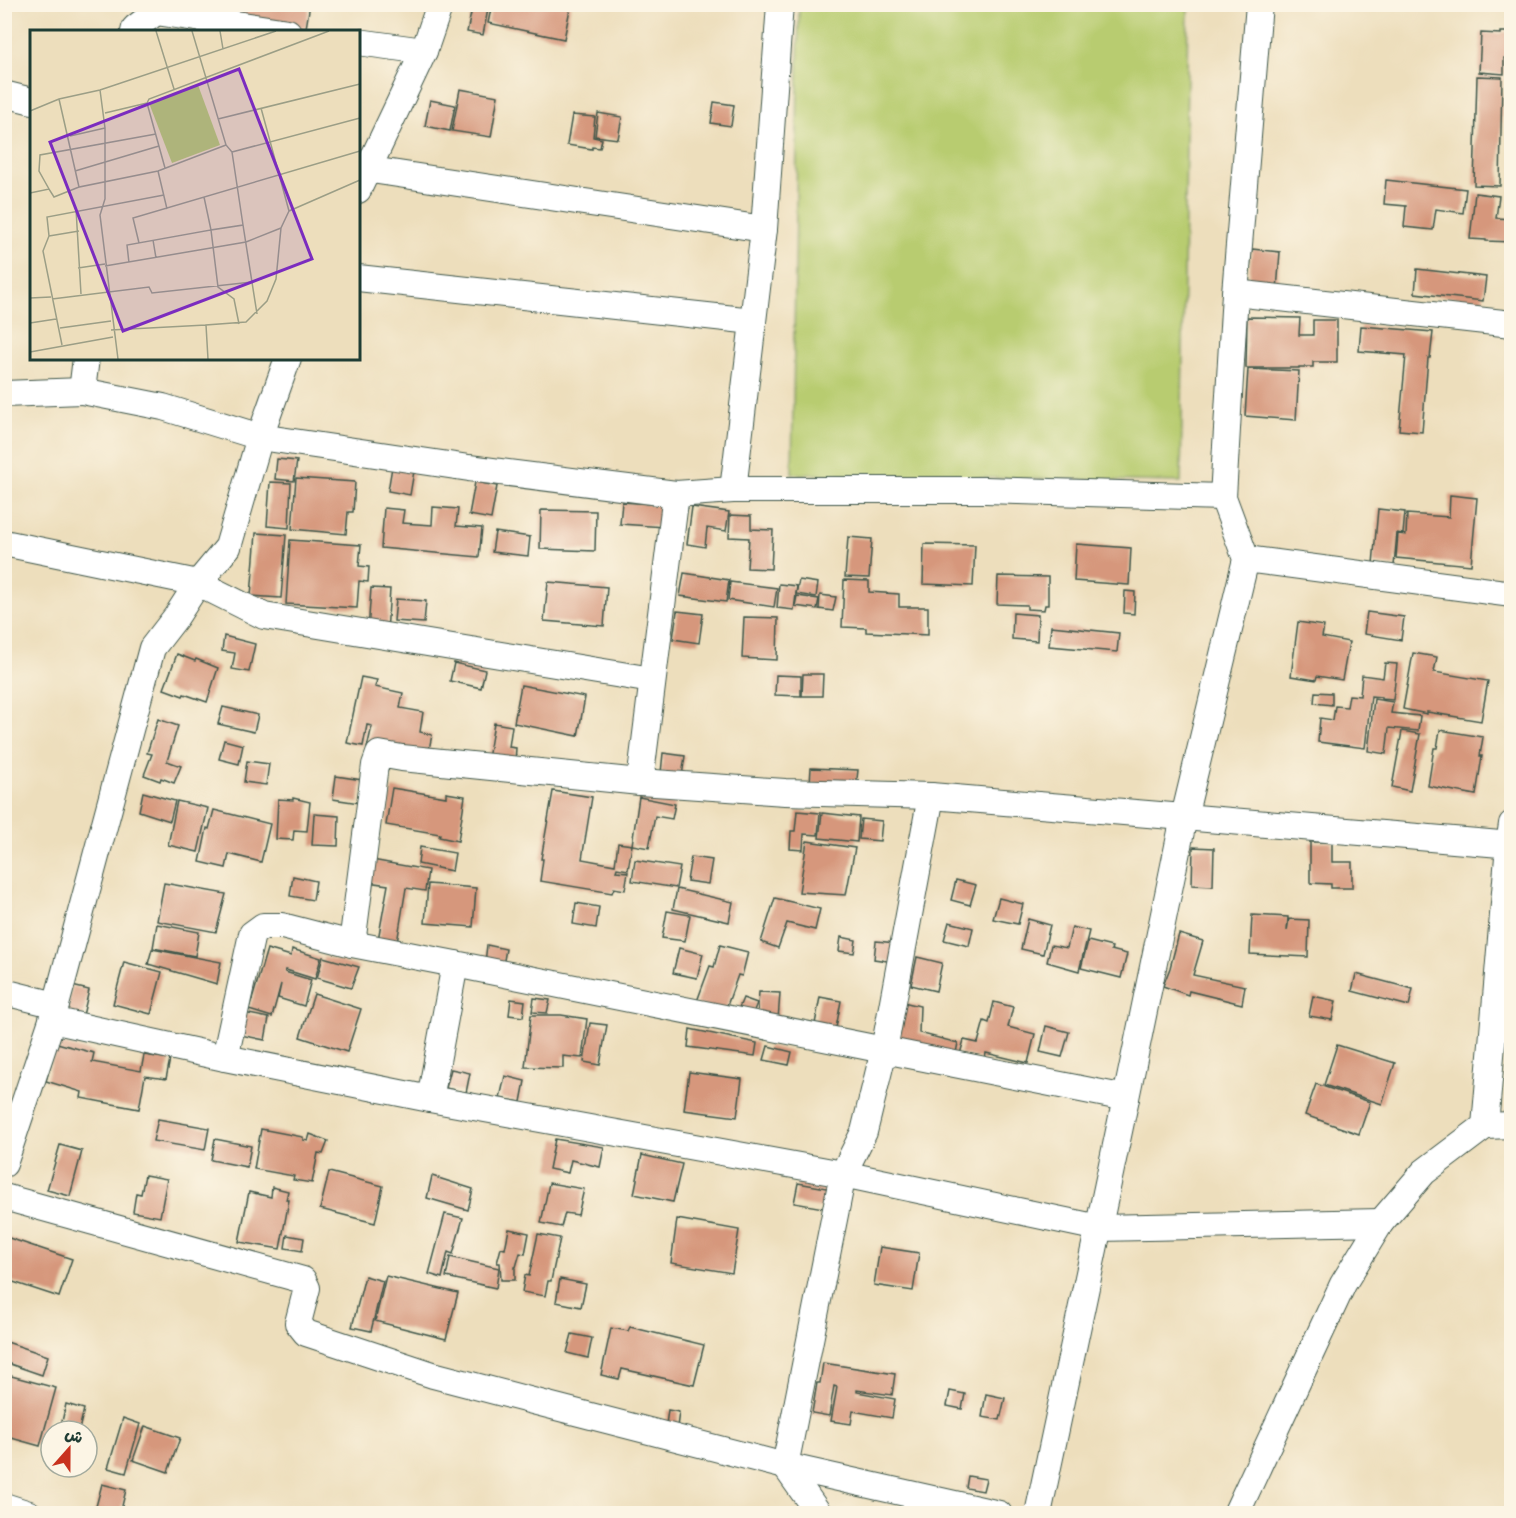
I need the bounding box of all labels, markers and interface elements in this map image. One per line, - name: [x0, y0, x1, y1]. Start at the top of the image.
- inset map: [30, 30, 360, 360]
- north arrow: [39, 1419, 99, 1479]
- text: ش: [61, 1419, 88, 1452]

